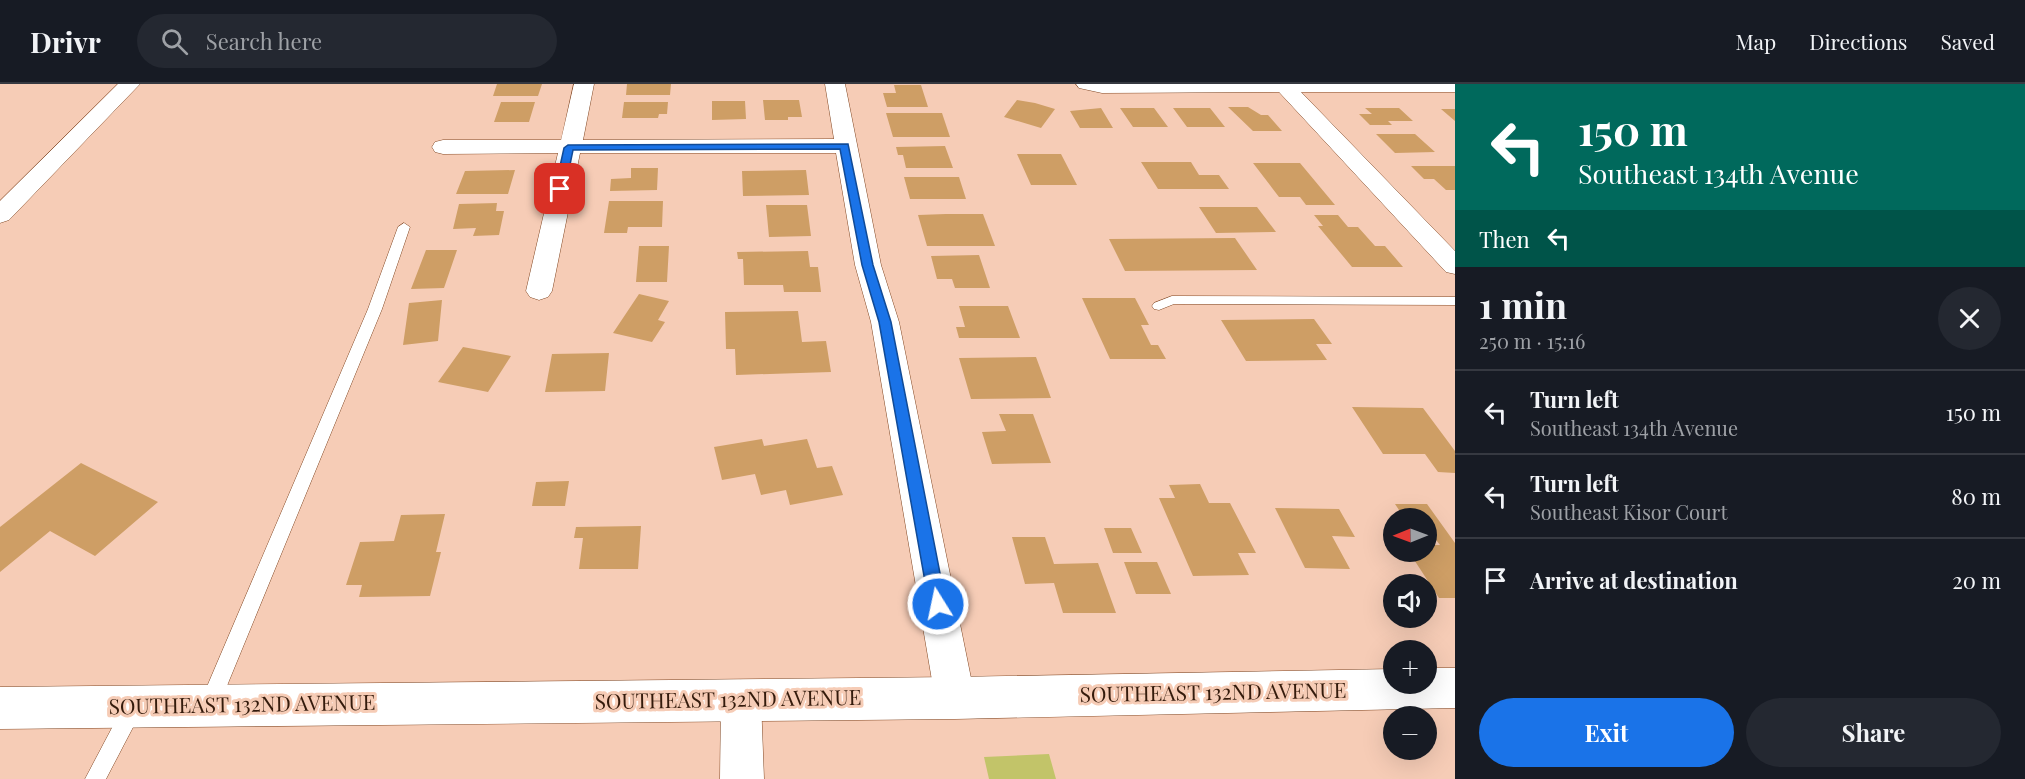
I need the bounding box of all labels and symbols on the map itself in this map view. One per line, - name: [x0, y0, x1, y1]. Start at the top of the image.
- pin: [534, 163, 585, 214]
- north arrow: [1383, 508, 1437, 562]
- position arrow: [906, 572, 970, 636]
- street label: SOUTHEAST 132ND AVENUE: [1079, 675, 1347, 707]
- street label: SOUTHEAST 132ND AVENUE: [594, 682, 862, 714]
- street label: SOUTHEAST 132ND AVENUE: [108, 687, 376, 719]

